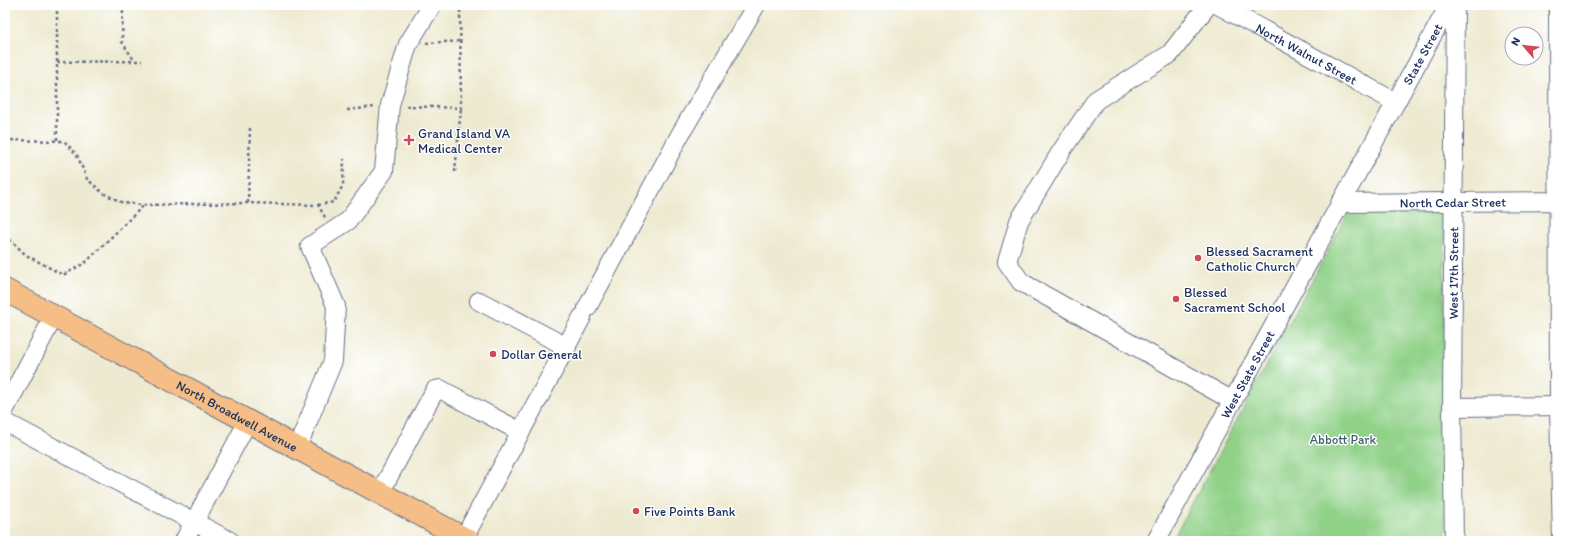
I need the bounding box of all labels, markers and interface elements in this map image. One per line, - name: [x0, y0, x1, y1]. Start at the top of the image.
- street label: North Walnut Street: [1253, 20, 1360, 88]
- street label: State Street: [1400, 21, 1446, 88]
- north arrow: [1504, 26, 1544, 66]
- text: N: [1508, 35, 1523, 48]
- place label: Grand Island VA Medical Center: [418, 126, 511, 156]
- marker: Grand Island VA Medical Center: [403, 134, 415, 146]
- street label: North Cedar Street: [1400, 195, 1506, 210]
- street label: West 17th Street: [1446, 227, 1461, 319]
- place label: Blessed Sacrament Catholic Church: [1206, 244, 1313, 274]
- marker: Blessed Sacrament Catholic Church: [1193, 253, 1203, 263]
- place label: Blessed Sacrament School: [1184, 285, 1285, 315]
- marker: Blessed Sacrament School: [1171, 294, 1181, 304]
- street label: West State Street: [1218, 328, 1278, 421]
- place label: Dollar General: [501, 347, 582, 362]
- marker: Dollar General: [488, 349, 498, 359]
- street label: North Broadwell Avenue: [174, 377, 300, 455]
- park label: Abbott Park: [1310, 432, 1376, 447]
- place label: Five Points Bank: [644, 504, 736, 519]
- marker: Five Points Bank: [631, 506, 641, 516]

